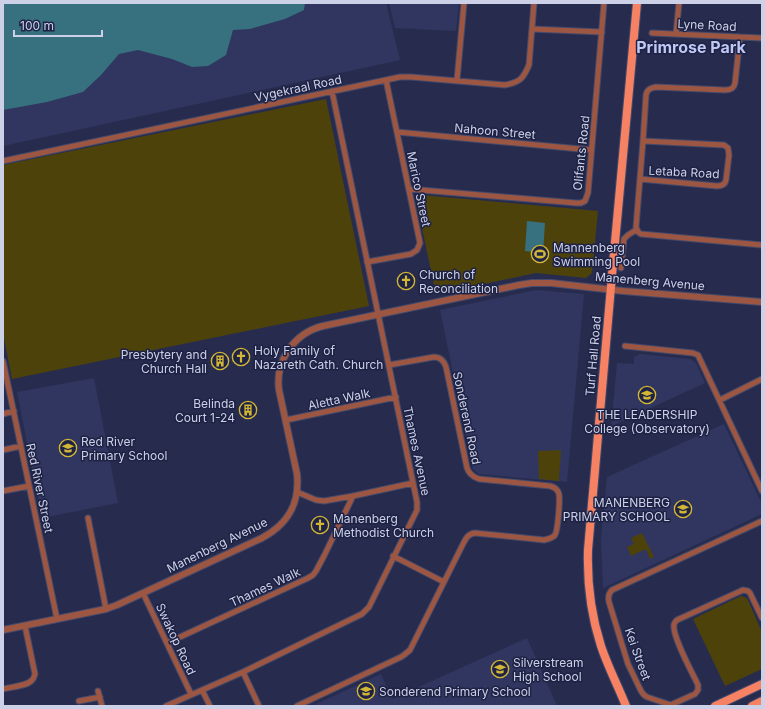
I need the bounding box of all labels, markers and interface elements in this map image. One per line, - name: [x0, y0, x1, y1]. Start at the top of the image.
- scale bar: [14, 12, 102, 38]
- street label: Lyne Road: [677, 16, 737, 34]
- text: 100 m: [20, 18, 54, 33]
- district label: Primrose Park: [636, 37, 747, 57]
- street label: Vygekraal Road: [253, 71, 343, 105]
- street label: Olifants Road: [570, 115, 592, 191]
- street label: Nahoon Street: [454, 120, 536, 142]
- street label: Marico Street: [404, 150, 434, 228]
- street label: Letaba Road: [648, 163, 720, 181]
- place label: Mannenberg Swimming Pool: [553, 240, 640, 269]
- sports icon: Mannenberg Swimming Pool: [530, 244, 550, 264]
- place label: Church of Reconciliation: [419, 267, 498, 296]
- street label: Manenberg Avenue: [594, 269, 706, 293]
- church icon: Church of Reconciliation: [396, 271, 416, 291]
- street label: Turf Hall Road: [582, 315, 604, 397]
- place label: Holy Family of Nazareth Cath. Church: [254, 343, 383, 372]
- place label: Presbytery and Church Hall: [121, 347, 207, 376]
- church icon: Holy Family of Nazareth Cath. Church: [231, 347, 251, 367]
- building icon: Presbytery and Church Hall: [210, 351, 230, 371]
- street label: Sonderend Road: [450, 370, 484, 466]
- street label: Aletta Walk: [306, 385, 372, 413]
- school or university icon: THE LEADERSHIP College (Observatory): [637, 385, 657, 405]
- place label: Belinda Court 1-24: [175, 396, 235, 425]
- building icon: Belinda Court 1-24: [238, 400, 258, 420]
- street label: Thames Avenue: [400, 405, 434, 497]
- place label: THE LEADERSHIP College (Observatory): [584, 407, 710, 436]
- place label: Red River Primary School: [81, 434, 167, 463]
- school or university icon: Red River Primary School: [58, 438, 78, 458]
- street label: Red River Street: [23, 442, 57, 534]
- place label: MANENBERG PRIMARY SCHOOL: [563, 495, 670, 524]
- school or university icon: MANENBERG PRIMARY SCHOOL: [673, 499, 693, 519]
- place label: Manenberg Methodist Church: [333, 511, 434, 540]
- street label: Manenberg Avenue: [164, 514, 270, 576]
- church icon: Manenberg Methodist Church: [310, 515, 330, 535]
- street label: Thames Walk: [227, 564, 303, 610]
- street label: Swakop Road: [153, 601, 199, 677]
- street label: Kei Street: [622, 626, 654, 682]
- place label: Silverstream High School: [513, 655, 584, 684]
- school or university icon: Silverstream High School: [490, 659, 510, 679]
- school or university icon: Sonderend Primary School: [356, 681, 376, 701]
- place label: Sonderend Primary School: [379, 684, 531, 699]

